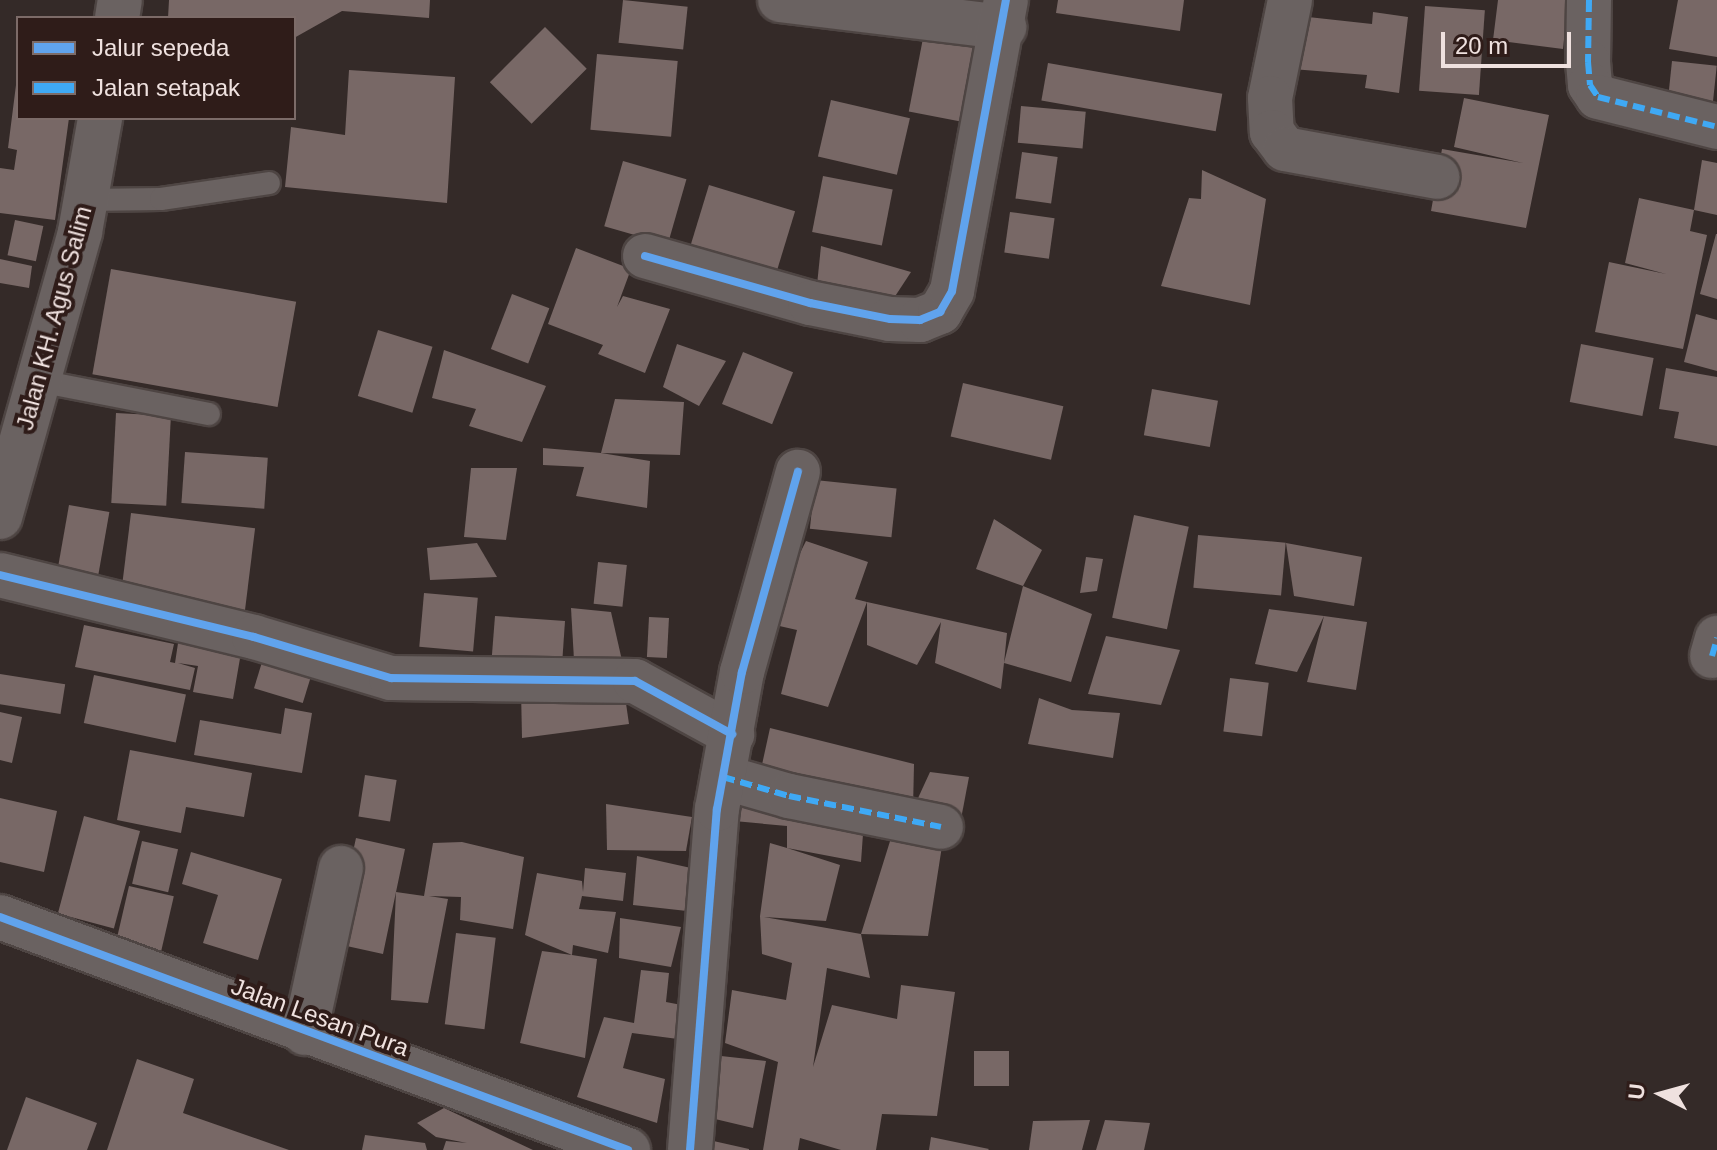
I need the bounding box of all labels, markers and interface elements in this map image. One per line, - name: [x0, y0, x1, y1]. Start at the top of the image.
- legend: [16, 16, 296, 120]
- scale bar: [1445, 16, 1575, 66]
- text: 20 m: [1455, 32, 1508, 59]
- text: Jalur sepeda: [92, 34, 229, 61]
- text: Jalan setapak: [92, 74, 240, 101]
- street label: Jalan KH. Agus Salim: [10, 202, 98, 434]
- street label: Jalan Lesan Pura: [227, 972, 413, 1062]
- north arrow: [1621, 1054, 1701, 1134]
- text: U: [1623, 1082, 1650, 1101]

